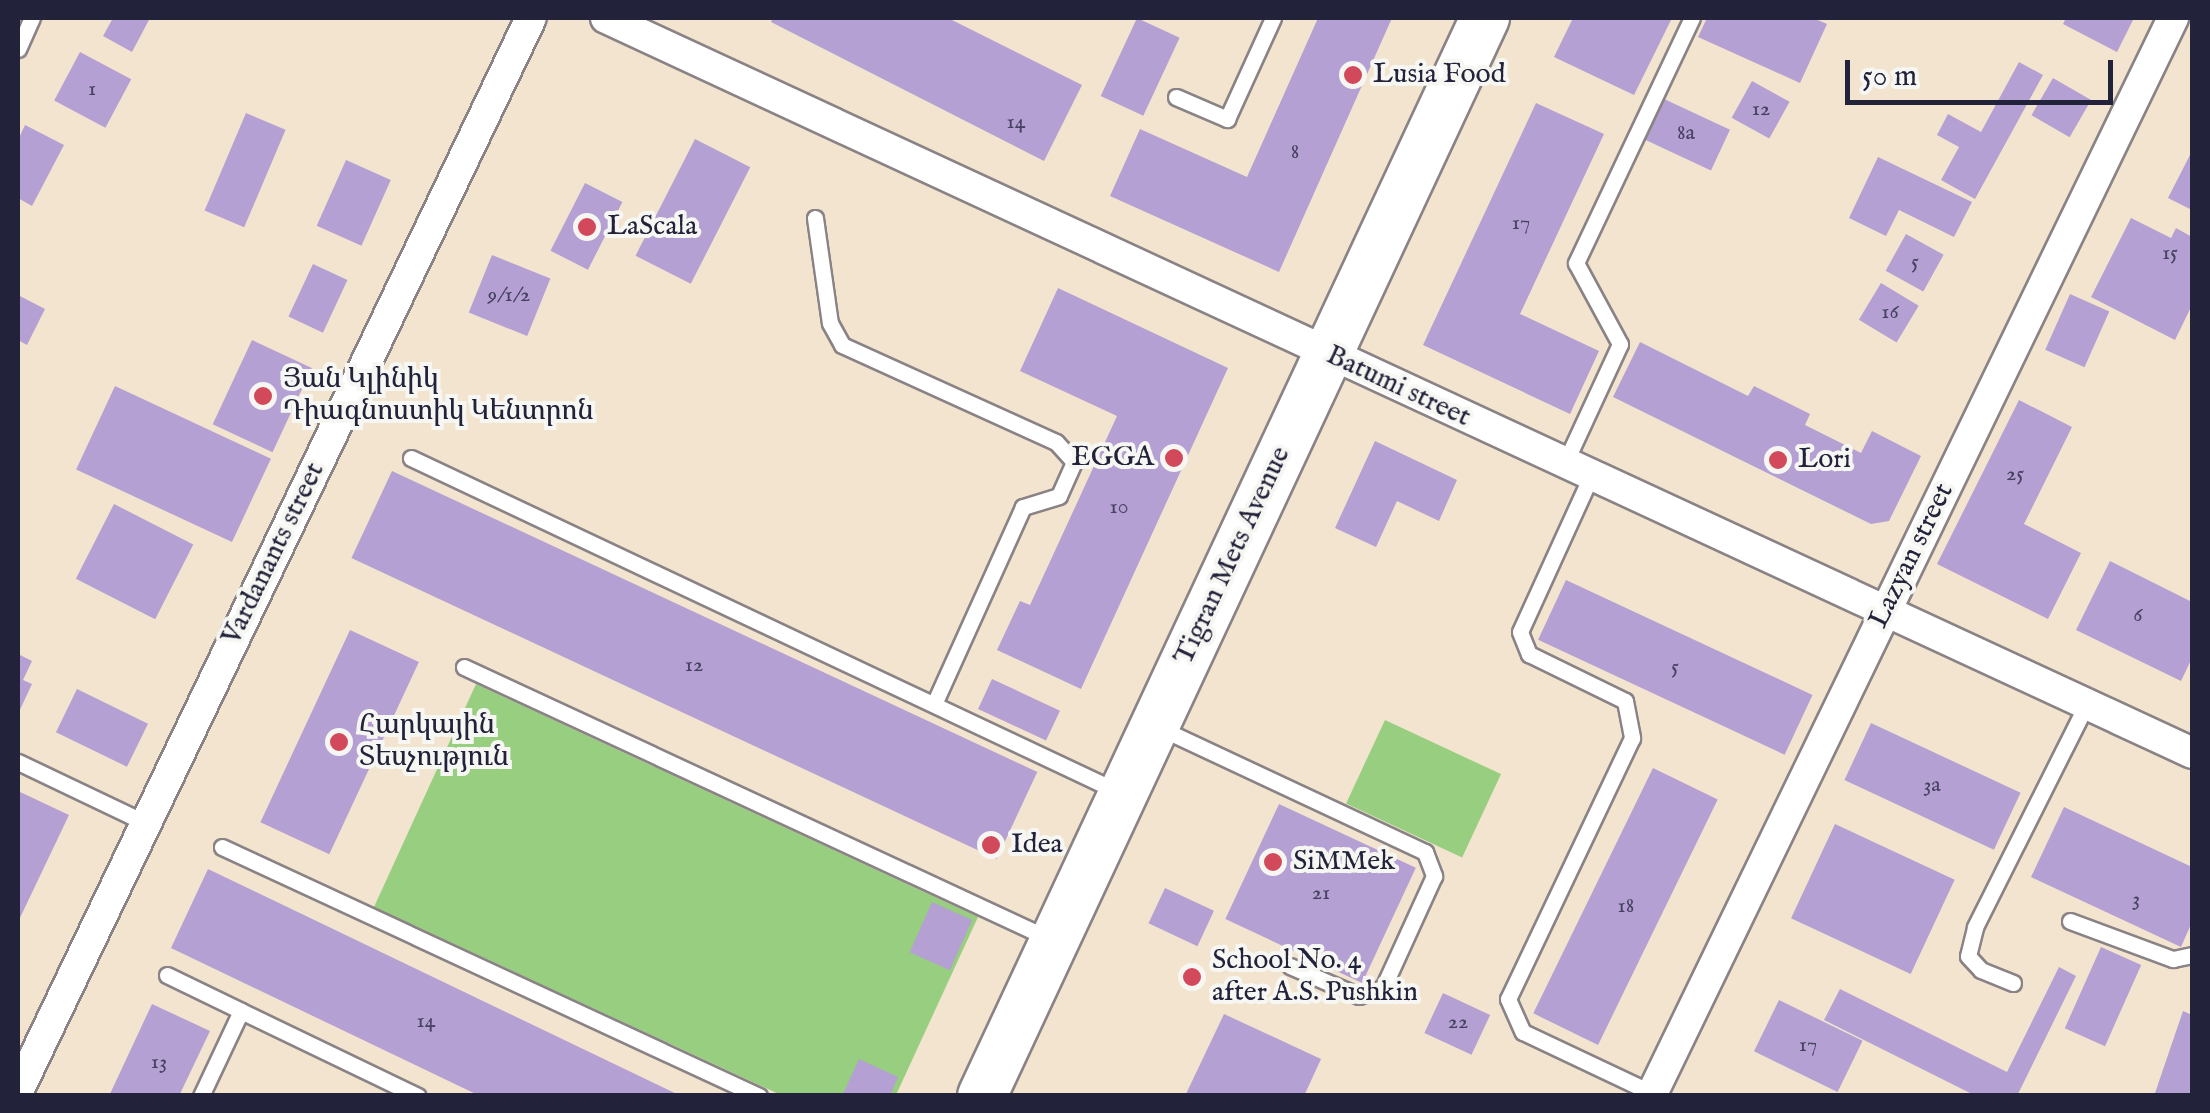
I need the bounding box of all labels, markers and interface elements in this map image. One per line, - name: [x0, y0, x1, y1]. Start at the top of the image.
- scale bar: [1850, 40, 2118, 102]
- place label: Lusia Food: [1373, 58, 1506, 92]
- text: 50 m: [1862, 58, 1917, 96]
- marker: Lusia Food: [1342, 64, 1364, 86]
- house number: 1: [88, 77, 96, 103]
- house number: 12: [1752, 97, 1770, 123]
- house number: 14: [1007, 110, 1025, 136]
- house number: 8a: [1677, 121, 1695, 147]
- house number: 8: [1291, 140, 1299, 166]
- place label: LaScala: [607, 210, 697, 244]
- house number: 17: [1512, 211, 1530, 237]
- marker: LaScala: [576, 216, 598, 238]
- house number: 15: [2162, 241, 2178, 267]
- house number: 5: [1911, 250, 1919, 276]
- house number: 9/1/2: [488, 283, 530, 309]
- house number: 16: [1881, 300, 1899, 326]
- street label: Batumi street: [1321, 339, 1475, 435]
- place label: Յան Կլինիկ Դիագնոստիկ Կենտրոն: [283, 363, 594, 429]
- marker: Յան Կլինիկ Դիագնոստիկ Կենտրոն: [252, 385, 274, 407]
- place label: EGGA: [1071, 441, 1154, 475]
- street label: Tigran Mets Avenue: [1168, 442, 1298, 670]
- place label: Lori: [1798, 443, 1851, 477]
- marker: EGGA: [1163, 447, 1185, 469]
- marker: Lori: [1767, 449, 1789, 471]
- street label: Vardanants street: [215, 457, 333, 651]
- house number: 25: [2006, 462, 2024, 488]
- street label: Lazyan street: [1863, 478, 1961, 634]
- house number: 10: [1110, 495, 1128, 521]
- house number: 6: [2133, 603, 2143, 629]
- house number: 12: [685, 653, 703, 679]
- house number: 5: [1671, 655, 1679, 681]
- place label: Հարկային Տեսչություն: [359, 709, 509, 775]
- marker: Հարկային Տեսչություն: [328, 731, 350, 753]
- house number: 3a: [1923, 773, 1941, 799]
- place label: Idea: [1011, 828, 1063, 862]
- marker: Idea: [980, 834, 1002, 856]
- place label: SiMMek: [1293, 845, 1395, 879]
- marker: SiMMek: [1262, 851, 1284, 873]
- house number: 21: [1312, 881, 1330, 907]
- house number: 3: [2132, 887, 2140, 913]
- house number: 18: [1618, 894, 1634, 920]
- place label: School No. 4 after A.S. Pushkin: [1212, 944, 1418, 1010]
- marker: School No. 4 after A.S. Pushkin: [1181, 966, 1203, 988]
- house number: 14: [417, 1009, 435, 1035]
- house number: 22: [1448, 1010, 1468, 1036]
- house number: 17: [1799, 1033, 1817, 1059]
- house number: 13: [151, 1050, 167, 1076]

